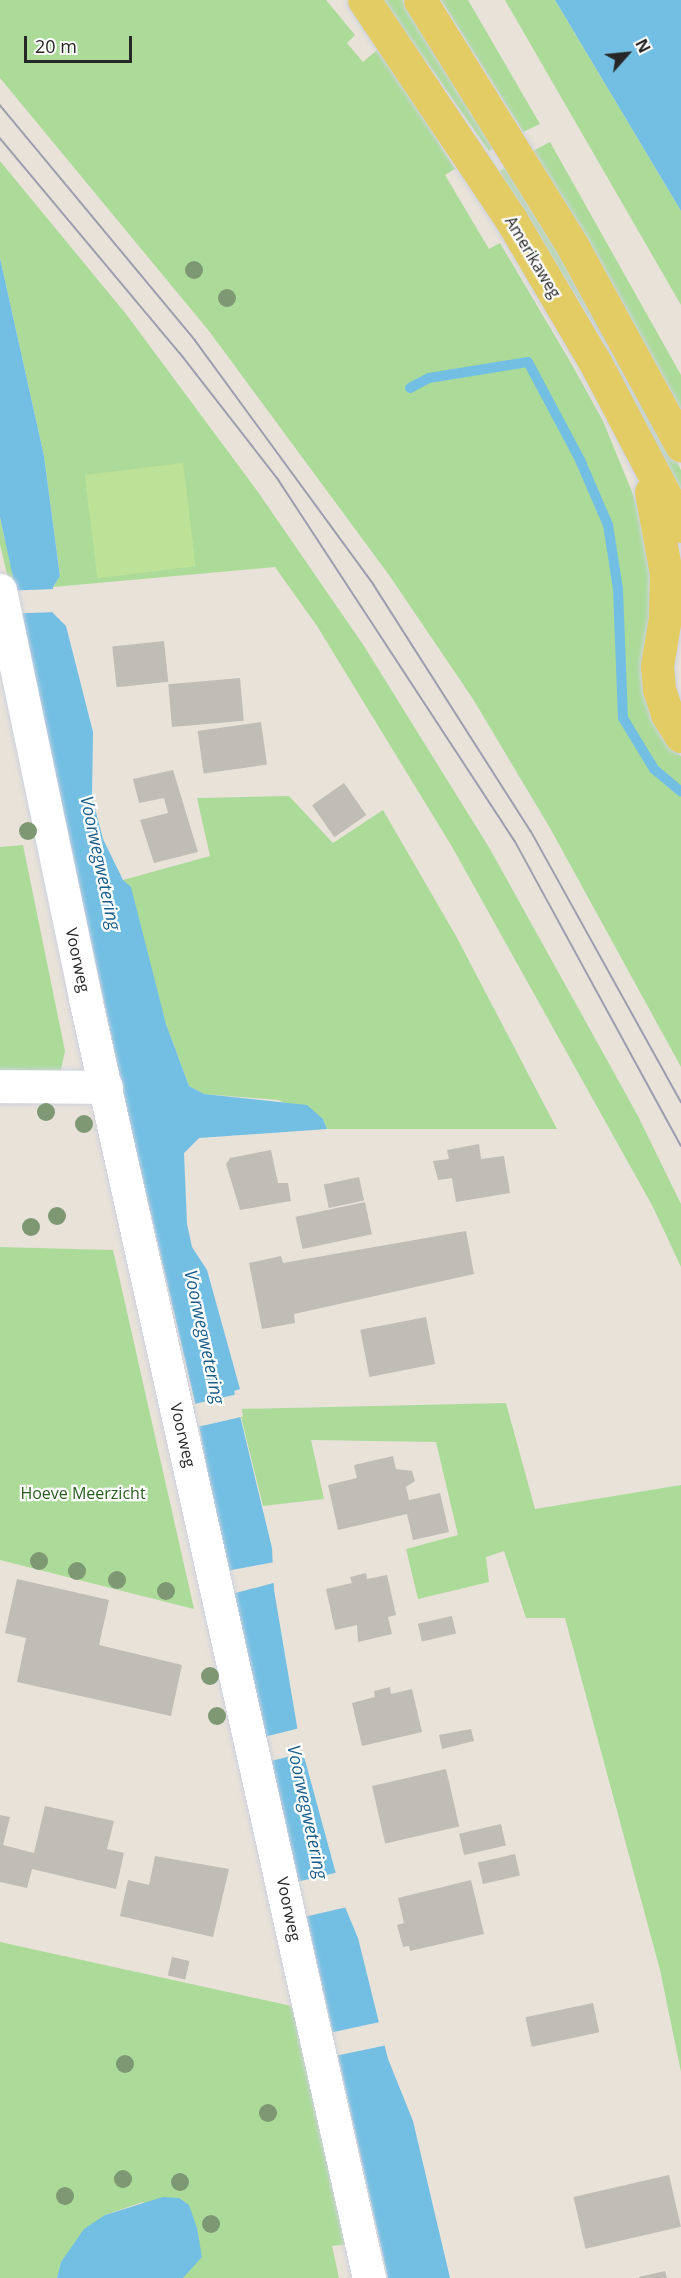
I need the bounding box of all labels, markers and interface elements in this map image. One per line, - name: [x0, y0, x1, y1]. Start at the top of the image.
- scale bar: [27, 24, 135, 62]
- north arrow: [597, 24, 657, 84]
- text: 20 m: [35, 34, 77, 58]
- text: N: [630, 35, 656, 57]
- street label: Amerikaweg: [501, 213, 565, 301]
- water label: Voorwegwetering: [76, 794, 126, 932]
- street label: Voorweg: [62, 926, 94, 994]
- water label: Voorwegwetering: [180, 1268, 230, 1406]
- street label: Voorweg: [166, 1401, 200, 1469]
- park label: Hoeve Meerzicht: [20, 1483, 146, 1503]
- water label: Voorwegwetering: [283, 1743, 333, 1881]
- street label: Voorweg: [273, 1875, 305, 1943]

